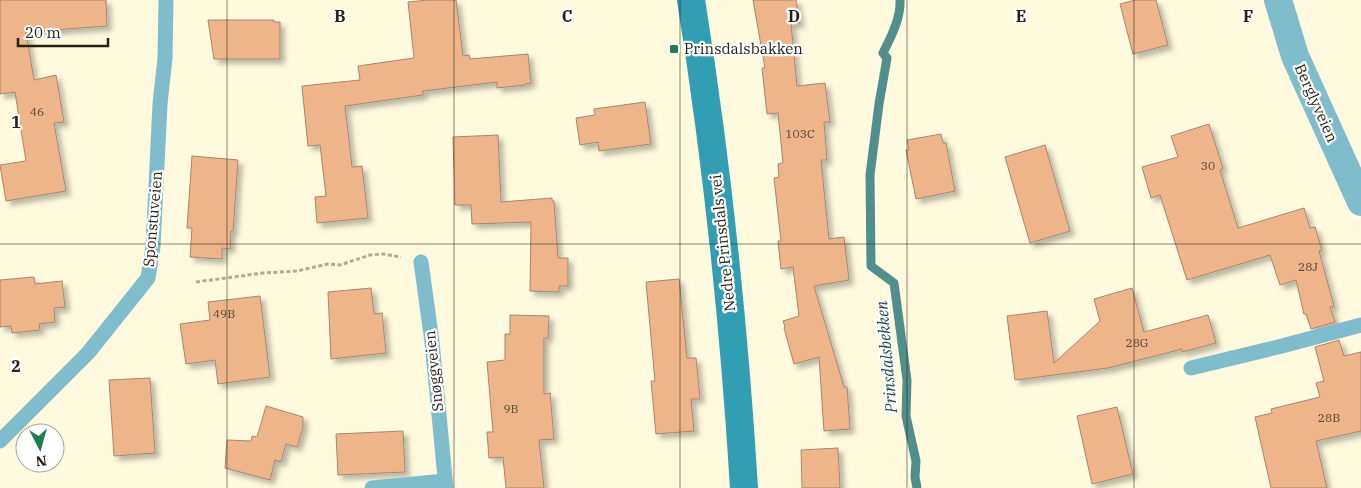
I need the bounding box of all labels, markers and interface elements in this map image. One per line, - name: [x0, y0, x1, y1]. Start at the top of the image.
- text: B: [334, 6, 346, 26]
- text: C: [562, 6, 572, 26]
- text: D: [788, 6, 800, 26]
- text: E: [1016, 6, 1026, 26]
- text: F: [1243, 6, 1253, 26]
- scale bar: [18, 15, 108, 47]
- text: 20 m: [25, 23, 61, 42]
- place label: Prinsdalsbakken: [684, 39, 803, 58]
- marker: Prinsdalsbakken: [668, 43, 680, 55]
- street label: Berglyveien: [1291, 61, 1342, 145]
- house number: 46: [30, 104, 44, 119]
- text: 1: [11, 112, 21, 132]
- house number: 103C: [785, 126, 815, 141]
- house number: 30: [1201, 158, 1215, 173]
- street label: Sponstuveien: [139, 170, 166, 268]
- street label: Nedre Prinsdals vei: [706, 173, 739, 313]
- house number: 28J: [1298, 259, 1318, 274]
- water label: Prinsdalsbekken: [871, 300, 901, 415]
- house number: 49B: [213, 306, 235, 321]
- street label: Snøggveien: [420, 329, 447, 413]
- house number: 28G: [1125, 335, 1149, 350]
- text: 2: [11, 356, 21, 376]
- house number: 9B: [503, 401, 519, 416]
- house number: 28B: [1318, 410, 1340, 425]
- north arrow: [15, 423, 65, 473]
- text: N: [35, 451, 48, 470]

